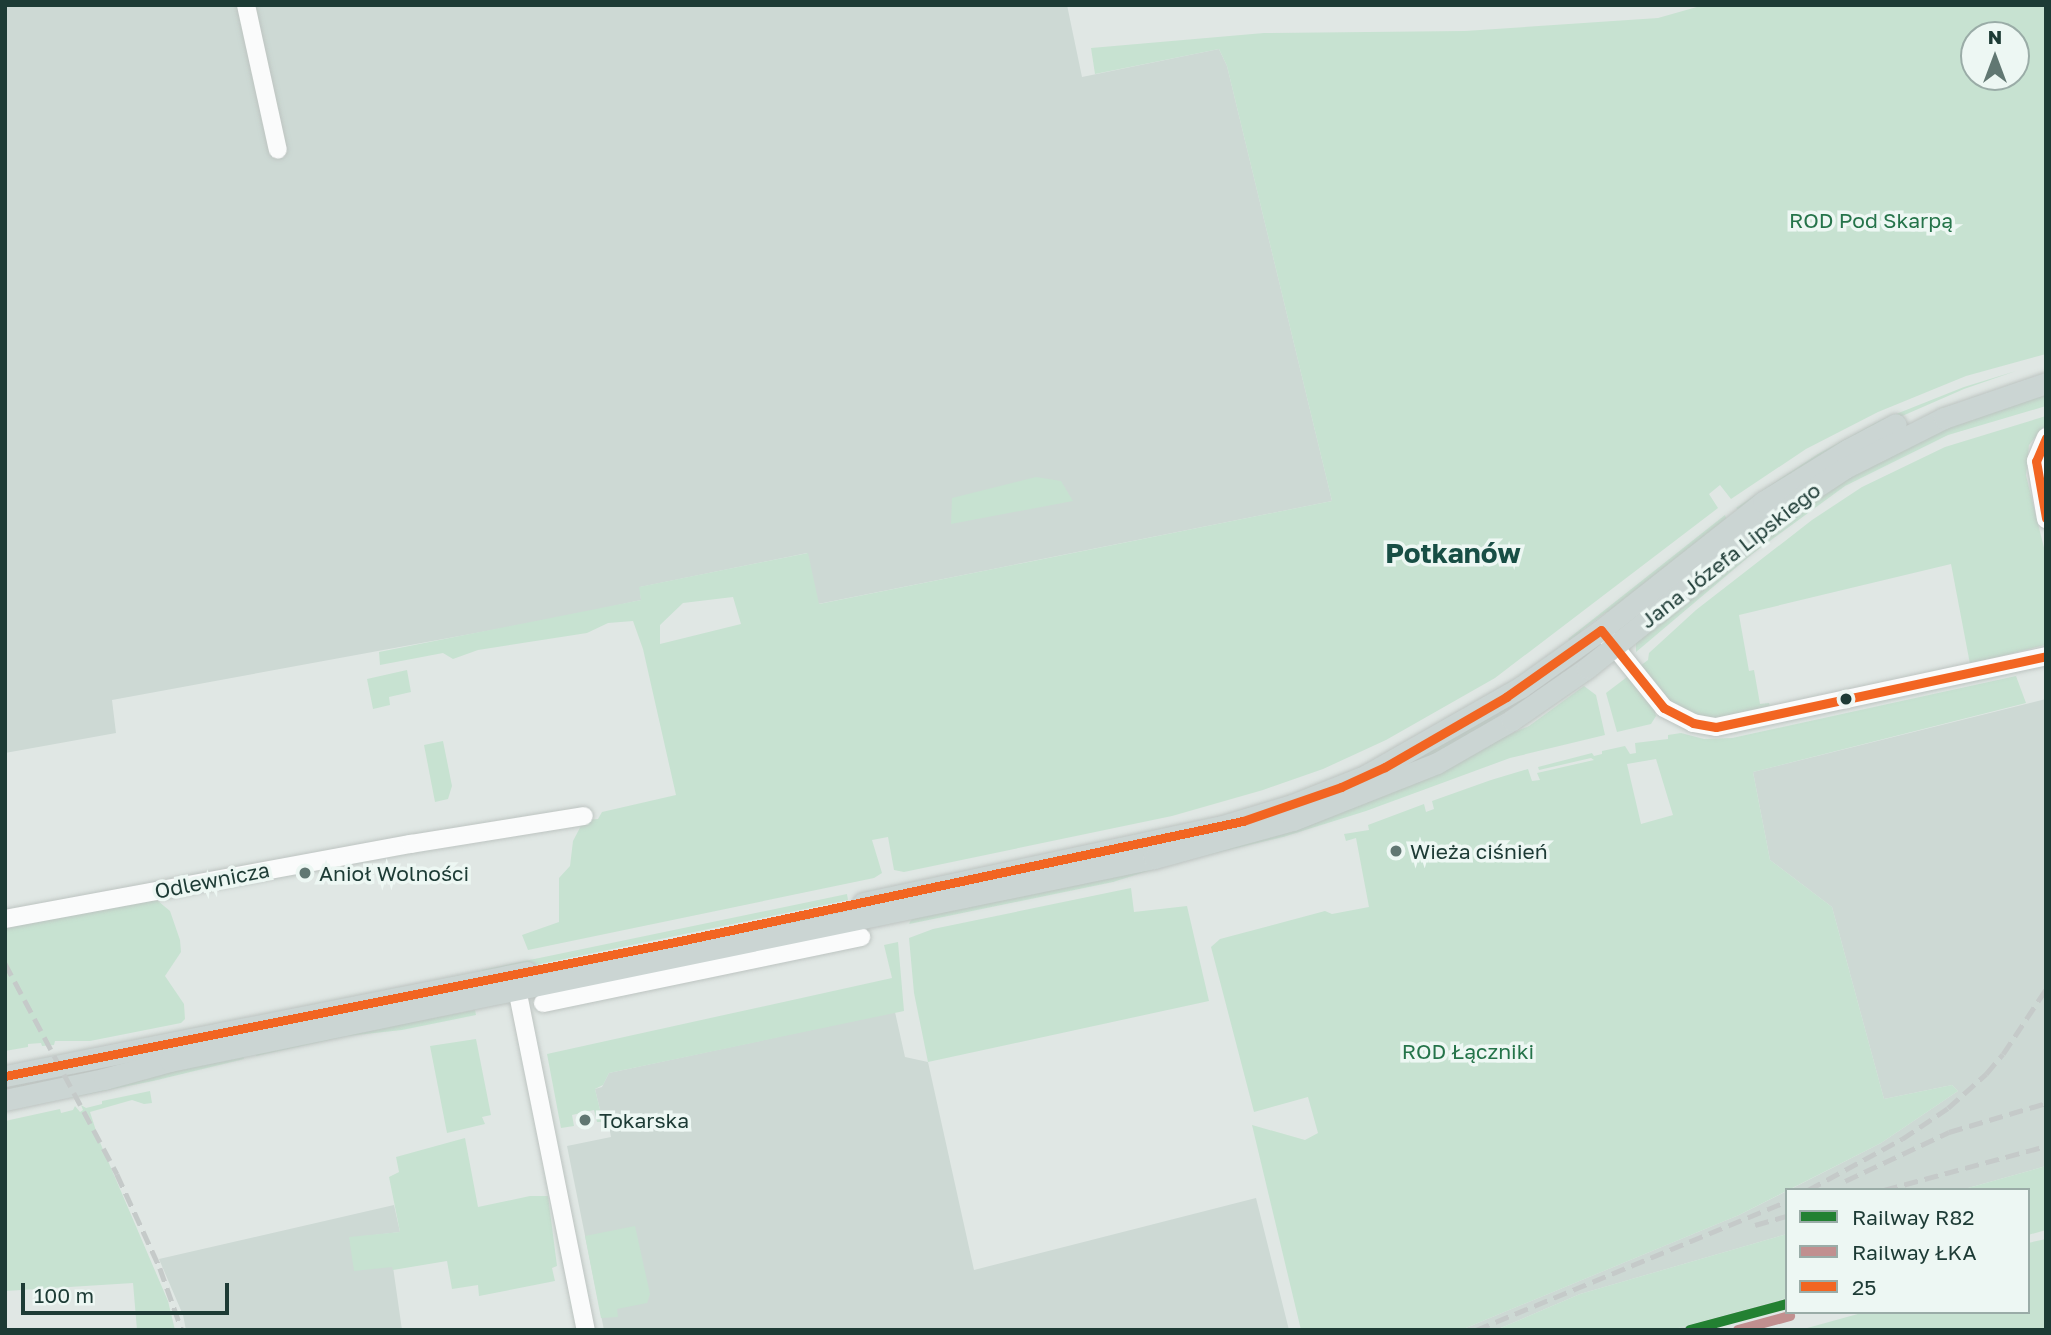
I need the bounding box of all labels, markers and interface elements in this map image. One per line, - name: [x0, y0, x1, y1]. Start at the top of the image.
- north arrow: [1960, 21, 2030, 91]
- text: N: [1988, 25, 2002, 48]
- park label: ROD Pod Skarpą: [1789, 207, 1953, 233]
- street label: Jana Józefa Lipskiego: [1635, 477, 1825, 633]
- district label: Potkanów: [1385, 536, 1521, 570]
- unlabelled marker: [1839, 692, 1853, 706]
- place label: Wieża ciśnień: [1410, 838, 1548, 864]
- marker: Wieża ciśnień: [1388, 843, 1404, 859]
- street label: Odlewnicza: [152, 857, 272, 903]
- place label: Anioł Wolności: [319, 860, 469, 886]
- marker: Anioł Wolności: [297, 865, 313, 881]
- park label: ROD Łączniki: [1402, 1038, 1534, 1064]
- place label: Tokarska: [599, 1107, 689, 1133]
- marker: Tokarska: [577, 1112, 593, 1128]
- legend: [1785, 1188, 2030, 1314]
- text: Railway R82: [1852, 1204, 1974, 1230]
- text: Railway ŁKA: [1852, 1239, 1977, 1265]
- scale bar: [24, 1268, 233, 1312]
- text: 25: [1852, 1274, 1876, 1300]
- text: 100 m: [34, 1282, 94, 1308]

